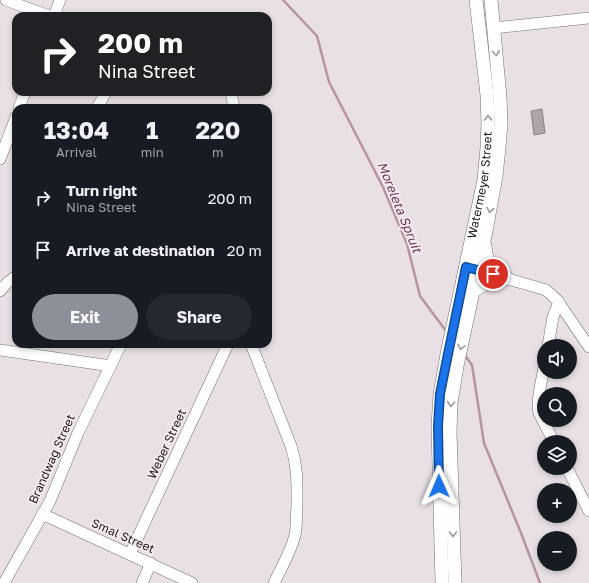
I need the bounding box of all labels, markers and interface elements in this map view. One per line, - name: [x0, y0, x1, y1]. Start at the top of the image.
- text: 200 m: [98, 26, 183, 59]
- icon: right: [32, 28, 84, 80]
- one-way arrow: [491, 50, 500, 56]
- text: Nina Street: [98, 60, 196, 82]
- text: 13:04: [44, 115, 109, 144]
- text: 1: [146, 115, 158, 144]
- text: 220: [195, 115, 240, 144]
- one-way arrow: [484, 115, 492, 121]
- street label: Watermeyer Street: [464, 131, 495, 240]
- text: Arrival: [56, 144, 97, 160]
- text: min: [141, 144, 164, 160]
- text: m: [212, 144, 224, 160]
- water label: Moreleta Spruit: [374, 159, 426, 257]
- text: Turn right: [66, 181, 137, 199]
- icon: right: [32, 187, 54, 209]
- text: 200 m: [208, 189, 252, 207]
- text: Nina Street: [66, 199, 136, 215]
- one-way arrow: [486, 207, 495, 213]
- icon: arrive: [32, 239, 54, 261]
- text: Arrive at destination: [66, 241, 215, 259]
- text: 20 m: [227, 241, 262, 259]
- pin: [476, 257, 510, 291]
- icon: arrive: [482, 263, 504, 285]
- button: Exit: [32, 294, 138, 340]
- button: Share: [146, 294, 252, 340]
- map controls: [537, 339, 577, 571]
- button: sound: [537, 339, 577, 379]
- one-way arrow: [458, 343, 466, 350]
- button: search: [537, 387, 577, 427]
- one-way arrow: [447, 401, 456, 408]
- street label: Weber Street: [144, 406, 189, 481]
- street label: Brandwag Street: [25, 412, 78, 506]
- button: layers: [537, 435, 577, 475]
- position arrow: [418, 465, 460, 507]
- button: +: [537, 483, 577, 523]
- street label: Smal Street: [89, 515, 157, 556]
- one-way arrow: [449, 531, 458, 537]
- button: −: [537, 531, 577, 571]

